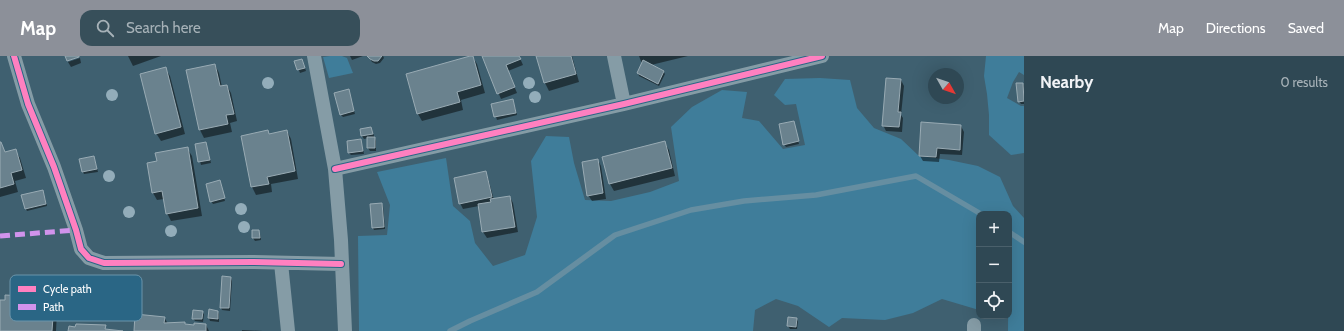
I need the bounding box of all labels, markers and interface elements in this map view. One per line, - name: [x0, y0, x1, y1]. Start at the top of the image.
- search box: [80, 10, 360, 46]
- text: Map: [20, 17, 56, 40]
- icon: search: [94, 17, 116, 39]
- text: Search here: [126, 19, 201, 37]
- text: Map: [1158, 19, 1184, 37]
- text: Directions: [1206, 19, 1266, 37]
- text: Saved: [1288, 19, 1324, 37]
- north arrow: [928, 68, 964, 104]
- text: Nearby: [1040, 72, 1093, 92]
- text: 0 results: [1280, 74, 1328, 90]
- map controls: [976, 211, 1012, 319]
- button: +: [976, 211, 1012, 247]
- button: −: [976, 247, 1012, 283]
- legend: [10, 275, 142, 321]
- text: Cycle path: [43, 282, 92, 296]
- button: locate: [976, 283, 1012, 319]
- text: Path: [43, 300, 64, 314]

